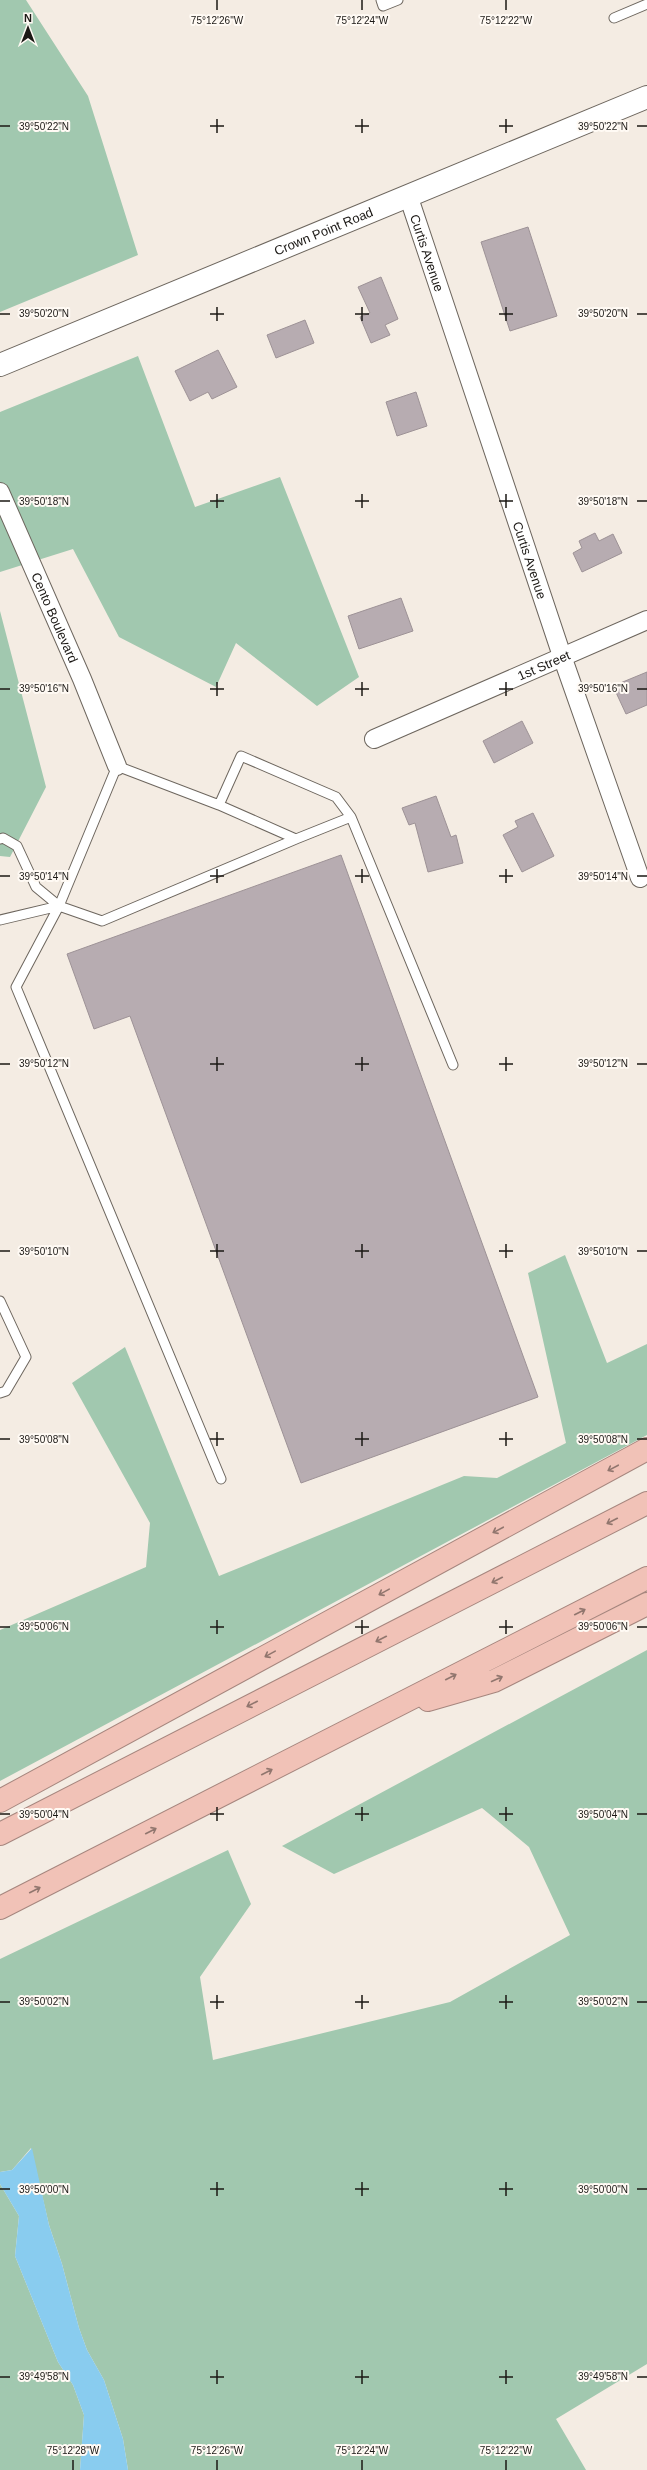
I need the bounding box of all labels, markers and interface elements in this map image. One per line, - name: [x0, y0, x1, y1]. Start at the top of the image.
- north arrow: [8, 8, 48, 48]
- text: N: [24, 12, 32, 24]
- text: 75°12'26"W: [191, 15, 244, 26]
- text: 75°12'24"W: [336, 15, 389, 26]
- text: 75°12'22"W: [480, 15, 533, 26]
- text: 39°50'22"N: [19, 121, 69, 132]
- text: 39°50'22"N: [578, 121, 628, 132]
- street label: Crown Point Road: [272, 204, 375, 258]
- street label: Curtis Avenue: [407, 212, 447, 294]
- text: 39°50'20"N: [19, 308, 69, 319]
- text: 39°50'20"N: [578, 308, 628, 319]
- text: 39°50'18"N: [19, 496, 69, 507]
- text: 39°50'18"N: [578, 496, 628, 507]
- street label: Curtis Avenue: [510, 519, 550, 601]
- street label: Cento Boulevard: [29, 570, 81, 665]
- street label: 1st Street: [515, 647, 572, 683]
- text: 39°50'16"N: [19, 683, 69, 694]
- text: 39°50'16"N: [578, 683, 628, 694]
- text: 39°50'14"N: [19, 871, 69, 882]
- text: 39°50'14"N: [578, 871, 628, 882]
- text: 39°50'12"N: [19, 1058, 69, 1069]
- text: 39°50'12"N: [578, 1058, 628, 1069]
- text: 39°50'10"N: [19, 1246, 69, 1257]
- text: 39°50'10"N: [578, 1246, 628, 1257]
- text: 39°50'08"N: [19, 1434, 69, 1445]
- text: 39°50'08"N: [578, 1434, 628, 1445]
- one-way arrow: [607, 1465, 619, 1472]
- one-way arrow: [607, 1517, 619, 1525]
- one-way arrow: [492, 1526, 504, 1534]
- one-way arrow: [491, 1577, 503, 1584]
- one-way arrow: [378, 1588, 390, 1596]
- one-way arrow: [574, 1608, 586, 1615]
- text: 39°50'06"N: [19, 1621, 69, 1632]
- text: 39°50'06"N: [578, 1621, 628, 1632]
- one-way arrow: [375, 1636, 387, 1643]
- one-way arrow: [264, 1651, 276, 1658]
- one-way arrow: [445, 1673, 457, 1680]
- one-way arrow: [491, 1675, 503, 1683]
- one-way arrow: [247, 1701, 259, 1708]
- one-way arrow: [260, 1768, 272, 1775]
- text: 39°50'04"N: [19, 1809, 69, 1820]
- text: 39°50'04"N: [578, 1809, 628, 1820]
- one-way arrow: [144, 1827, 156, 1834]
- one-way arrow: [29, 1886, 41, 1893]
- text: 39°50'02"N: [19, 1996, 69, 2007]
- text: 39°50'02"N: [578, 1996, 628, 2007]
- text: 39°50'00"N: [19, 2184, 69, 2195]
- text: 39°50'00"N: [578, 2184, 628, 2195]
- text: 39°49'58"N: [19, 2371, 69, 2382]
- text: 39°49'58"N: [578, 2371, 628, 2382]
- text: 75°12'28"W: [47, 2445, 100, 2456]
- text: 75°12'26"W: [191, 2445, 244, 2456]
- text: 75°12'24"W: [336, 2445, 389, 2456]
- text: 75°12'22"W: [480, 2445, 533, 2456]

